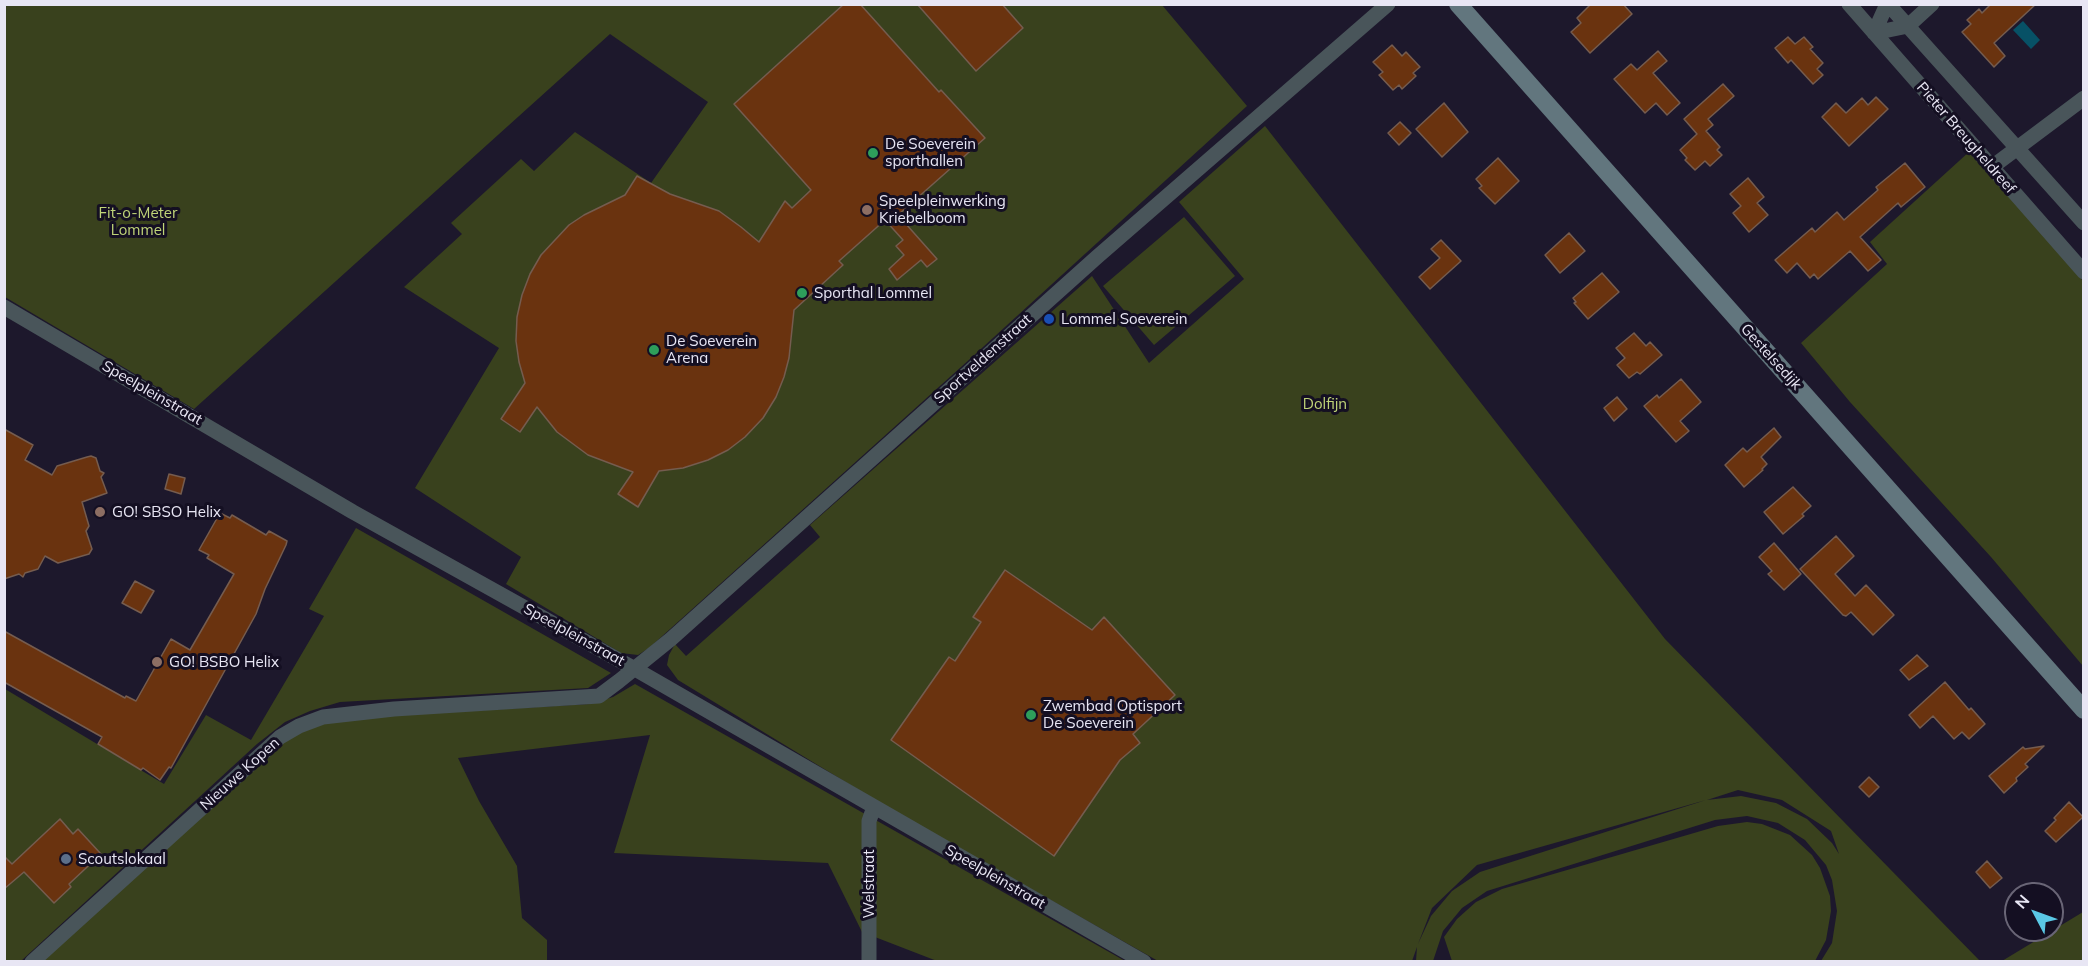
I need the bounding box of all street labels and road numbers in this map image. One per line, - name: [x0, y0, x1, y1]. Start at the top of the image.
- street label: Pieter Breugheldreef: [1913, 79, 2019, 197]
- street label: Sportveldenstraat: [931, 311, 1035, 407]
- street label: Gestelsedijk: [1737, 320, 1805, 394]
- street label: Speelpleinstraat: [99, 357, 205, 429]
- street label: Speelpleinstraat: [520, 600, 628, 670]
- street label: Nieuwe Kopen: [197, 734, 283, 814]
- street label: Speelpleinstraat: [942, 841, 1048, 913]
- street label: Welstraat: [860, 850, 878, 918]

